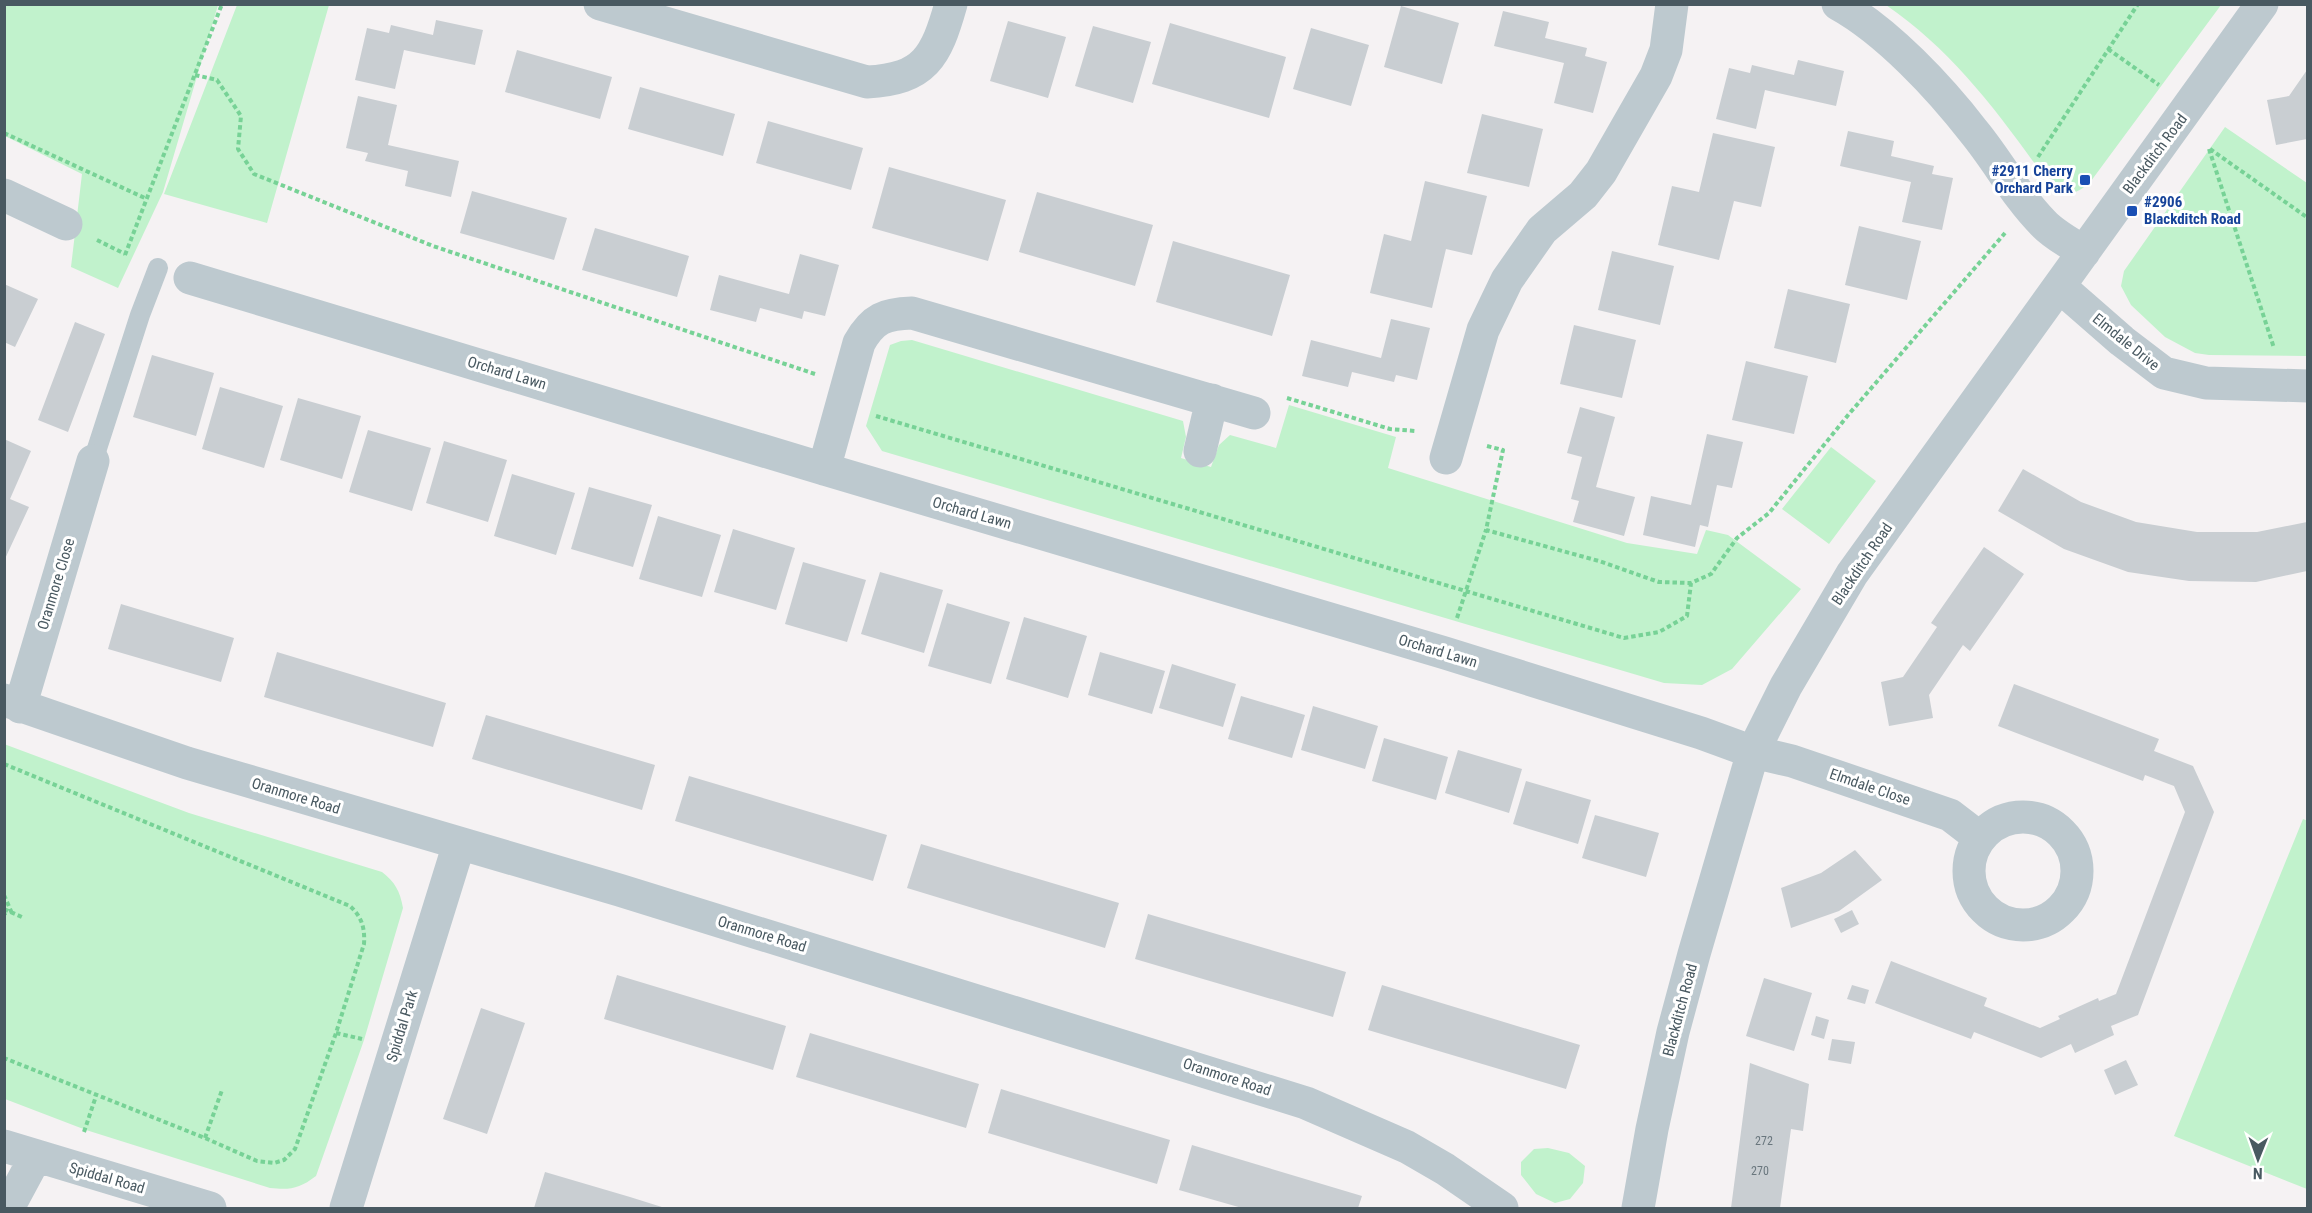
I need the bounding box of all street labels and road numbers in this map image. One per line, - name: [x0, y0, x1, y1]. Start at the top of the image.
- street label: Blackditch Road: [2119, 110, 2191, 198]
- street label: Elmdale Drive: [2089, 310, 2163, 374]
- street label: Orchard Lawn: [465, 352, 549, 394]
- street label: Orchard Lawn: [930, 493, 1014, 533]
- street label: Blackditch Road: [1828, 519, 1896, 609]
- street label: Oranmore Close: [34, 536, 78, 632]
- street label: Orchard Lawn: [1396, 630, 1480, 672]
- street label: Elmdale Close: [1827, 765, 1913, 809]
- street label: Oranmore Road: [250, 774, 342, 818]
- street label: Oranmore Road: [716, 912, 808, 956]
- street label: Blackditch Road: [1659, 962, 1701, 1058]
- street label: Spiddal Park: [383, 988, 422, 1064]
- street label: Oranmore Road: [1181, 1054, 1273, 1100]
- street label: Spiddal Road: [67, 1159, 147, 1197]

